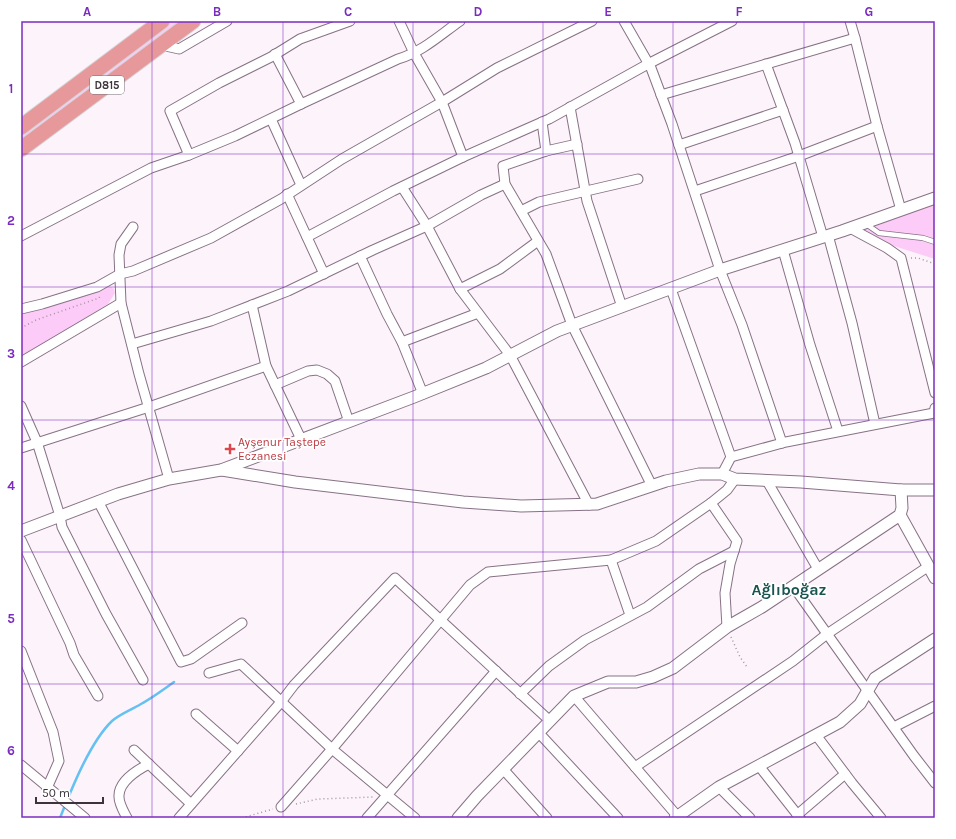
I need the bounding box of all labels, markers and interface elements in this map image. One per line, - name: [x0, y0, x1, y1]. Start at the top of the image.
- text: A: [83, 4, 91, 19]
- text: B: [213, 4, 221, 19]
- text: C: [344, 4, 352, 19]
- text: D: [474, 4, 483, 19]
- text: E: [604, 4, 612, 19]
- text: F: [735, 4, 743, 19]
- text: G: [865, 4, 873, 19]
- road number: D815: [90, 76, 124, 94]
- text: 1: [9, 81, 13, 96]
- text: 2: [7, 213, 15, 228]
- text: 3: [7, 346, 15, 361]
- place label: Ayşenur Taştepe Eczanesi: [238, 435, 326, 463]
- marker: Ayşenur Taştepe Eczanesi: [225, 444, 235, 454]
- text: 4: [7, 478, 15, 493]
- district label: Ağlıboğaz: [752, 580, 827, 599]
- text: 5: [7, 611, 15, 626]
- text: 6: [7, 743, 15, 758]
- scale bar: [36, 779, 103, 805]
- text: 50 m: [42, 786, 70, 800]

